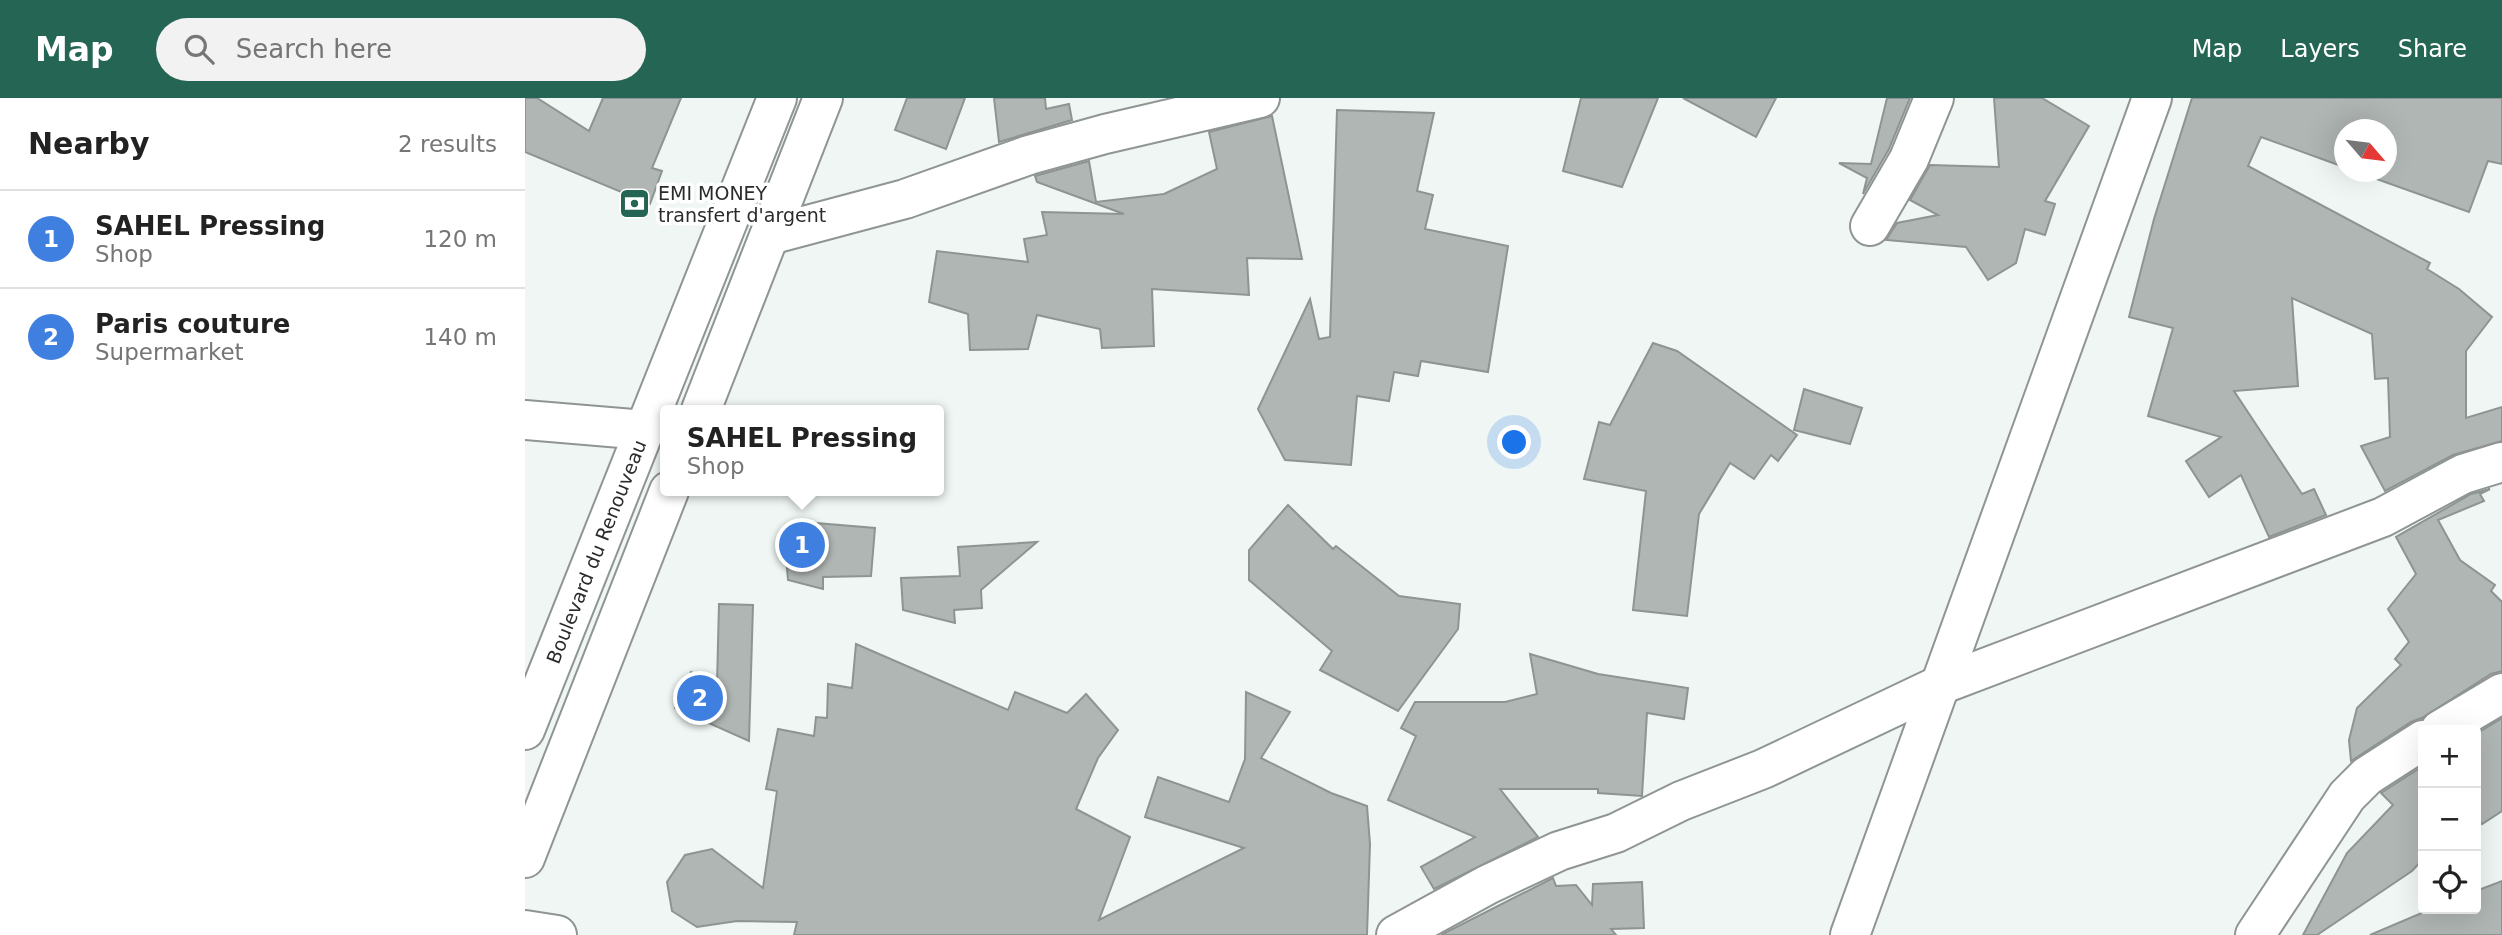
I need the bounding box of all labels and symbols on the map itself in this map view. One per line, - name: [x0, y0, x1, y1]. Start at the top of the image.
- north arrow: [2334, 119, 2397, 182]
- place label: EMI MONEY transfert d'argent: [658, 182, 826, 226]
- bank icon: EMI MONEY transfert d'argent: [618, 187, 652, 221]
- your location: [1497, 425, 1531, 459]
- street label: Boulevard du Renouveau: [542, 437, 651, 667]
- pin: 1: [779, 519, 825, 571]
- pin: 2: [677, 672, 723, 724]

